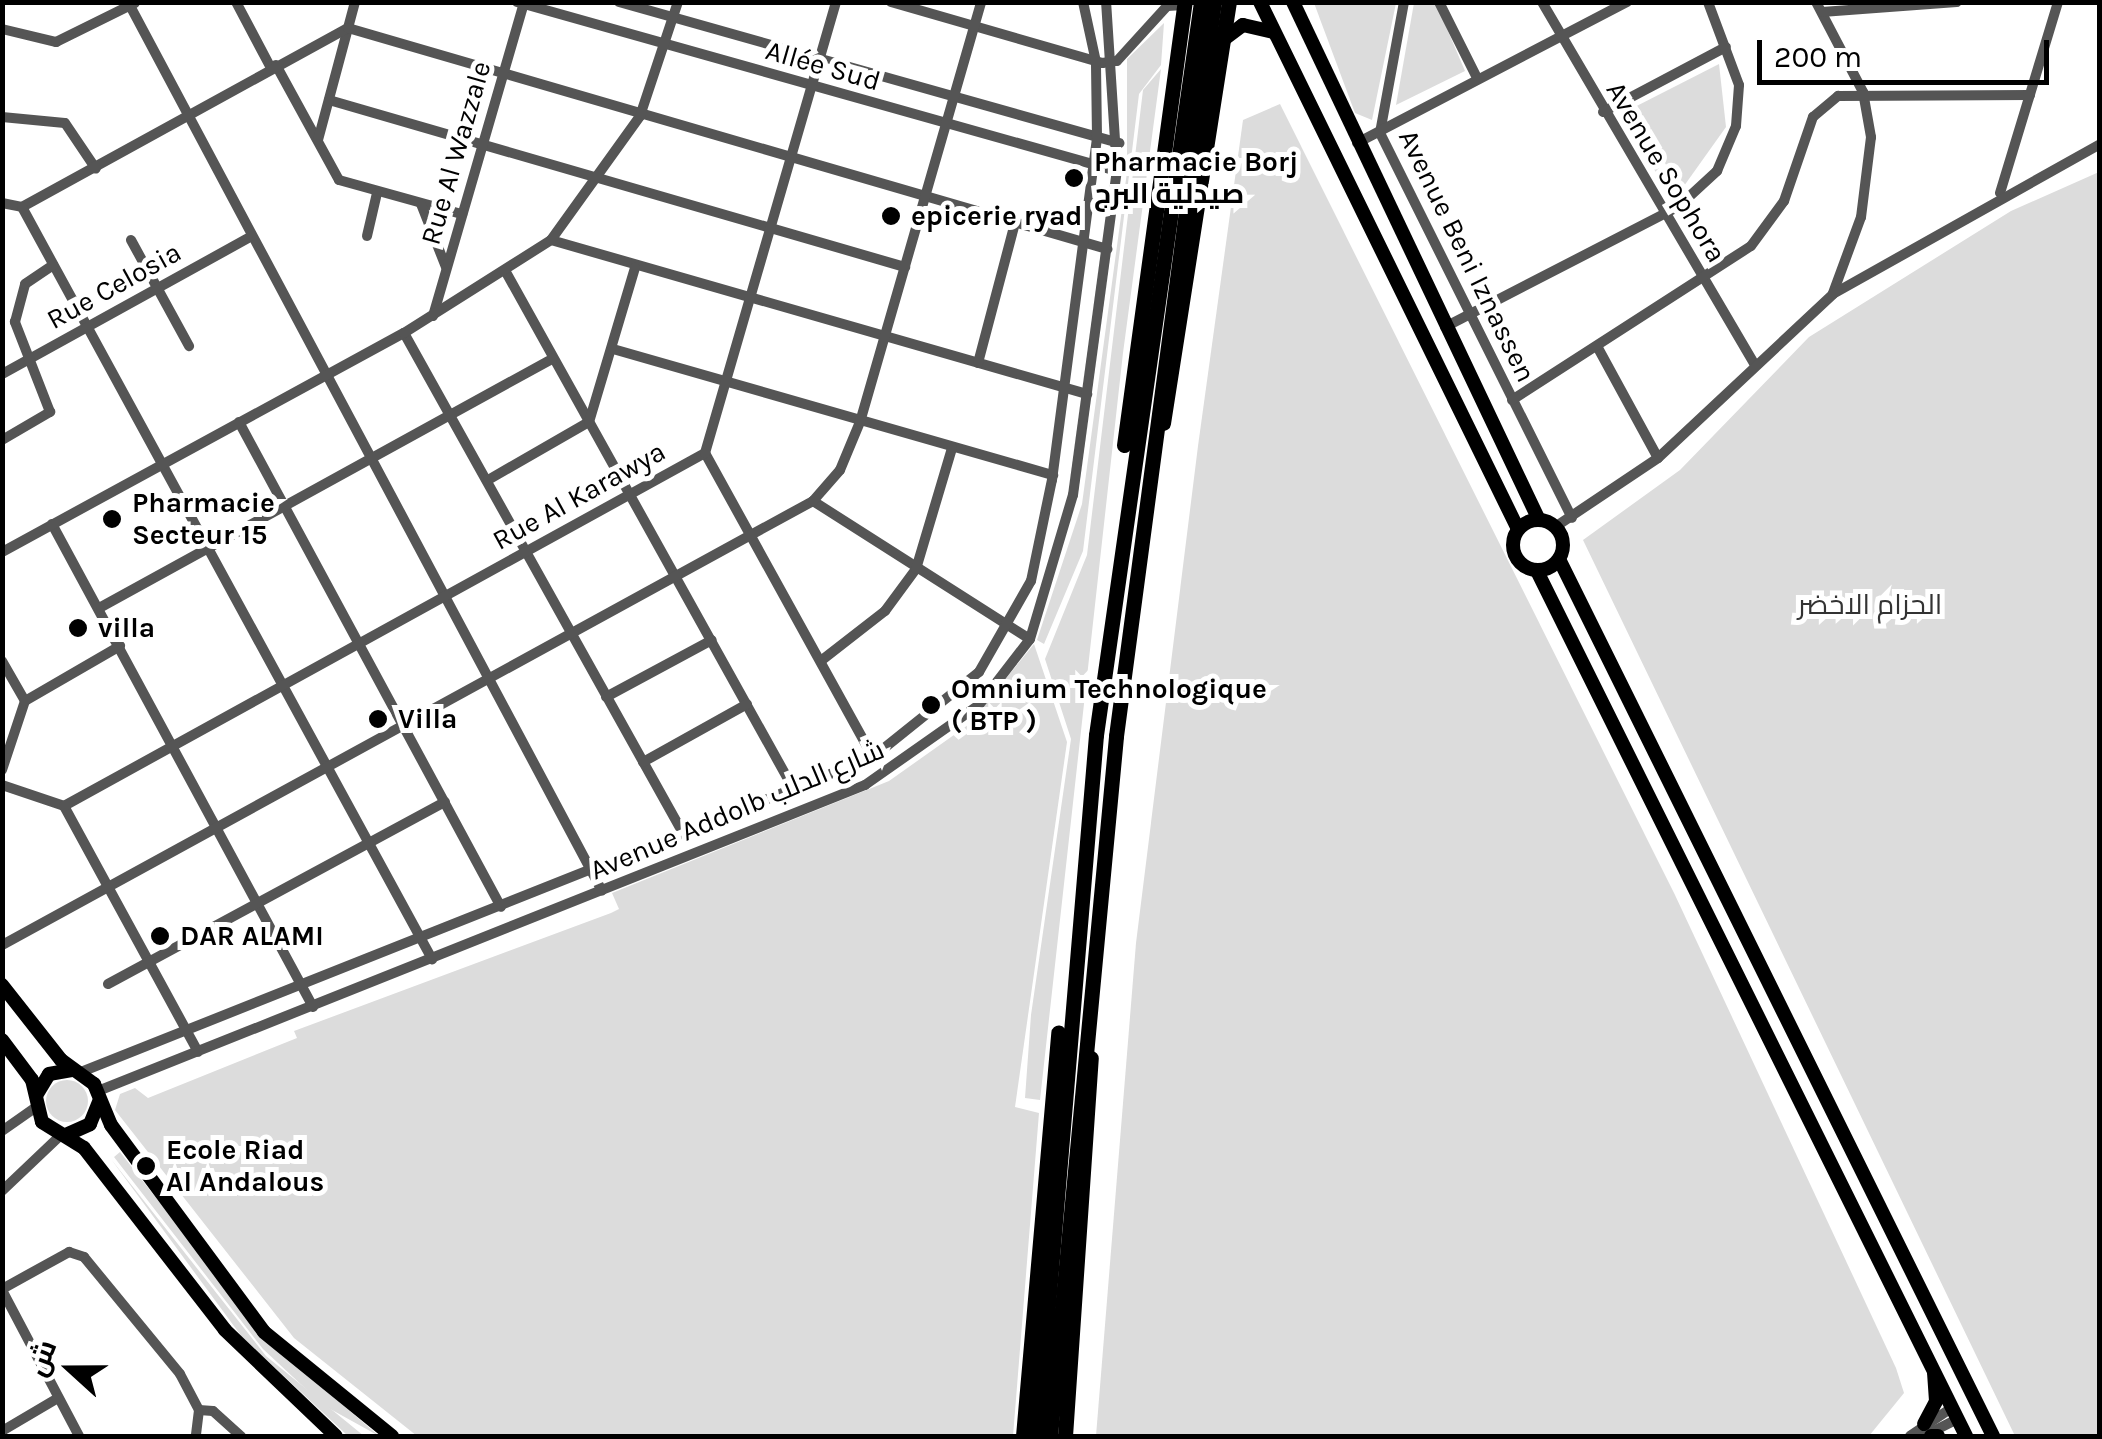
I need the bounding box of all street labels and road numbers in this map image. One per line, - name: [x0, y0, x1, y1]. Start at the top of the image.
- street label: Allée Sud: [762, 34, 884, 98]
- street label: Rue Al Wazzale: [414, 57, 498, 249]
- street label: Avenue Sophora: [1599, 75, 1733, 269]
- street label: Avenue Beni Iznassen: [1391, 124, 1543, 388]
- street label: Rue Celosia: [41, 235, 187, 337]
- street label: Rue Al Karawya: [487, 435, 671, 557]
- street label: Avenue Addolb شارع الدلب: [585, 733, 889, 887]

